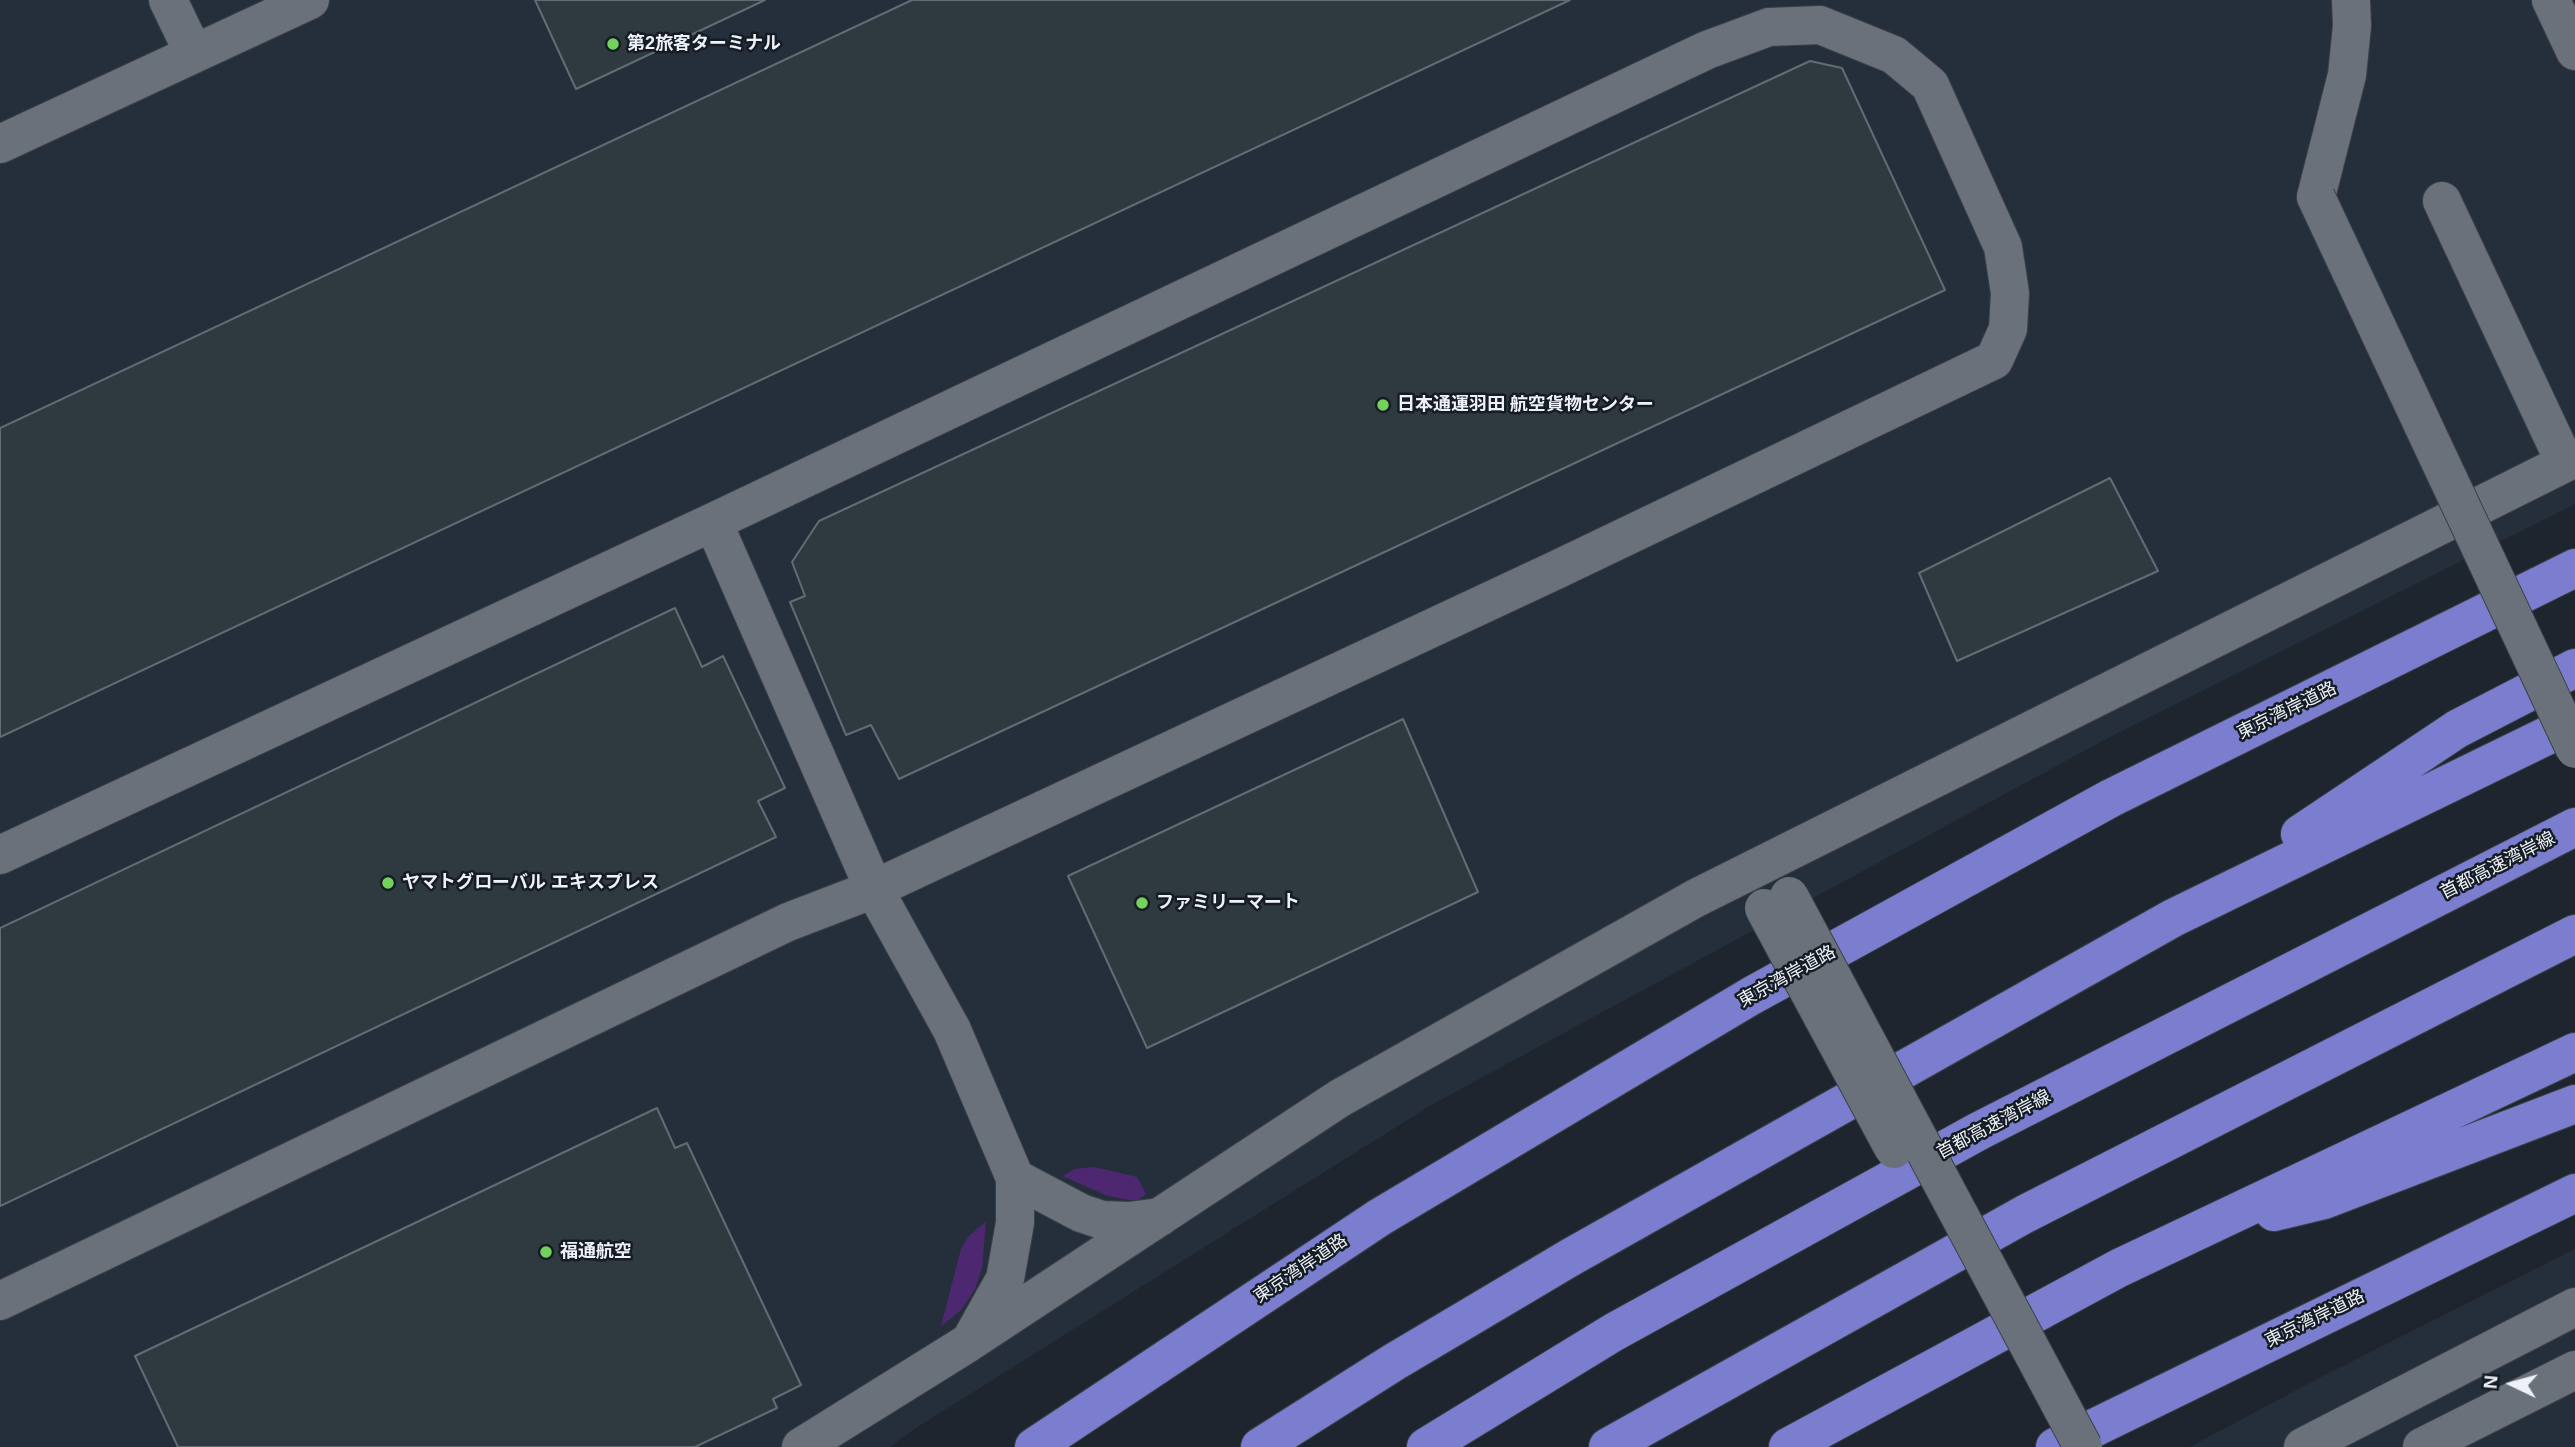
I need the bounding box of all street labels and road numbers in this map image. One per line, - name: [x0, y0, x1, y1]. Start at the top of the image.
- street label: 東京湾岸道路: [2234, 678, 2340, 744]
- street label: 首都高速湾岸線: [2437, 828, 2559, 904]
- street label: 東京湾岸道路: [1735, 941, 1839, 1013]
- street label: 首都高速湾岸線: [1933, 1086, 2055, 1164]
- street label: 東京湾岸道路: [1250, 1230, 1352, 1308]
- street label: 東京湾岸道路: [2262, 1286, 2368, 1352]

